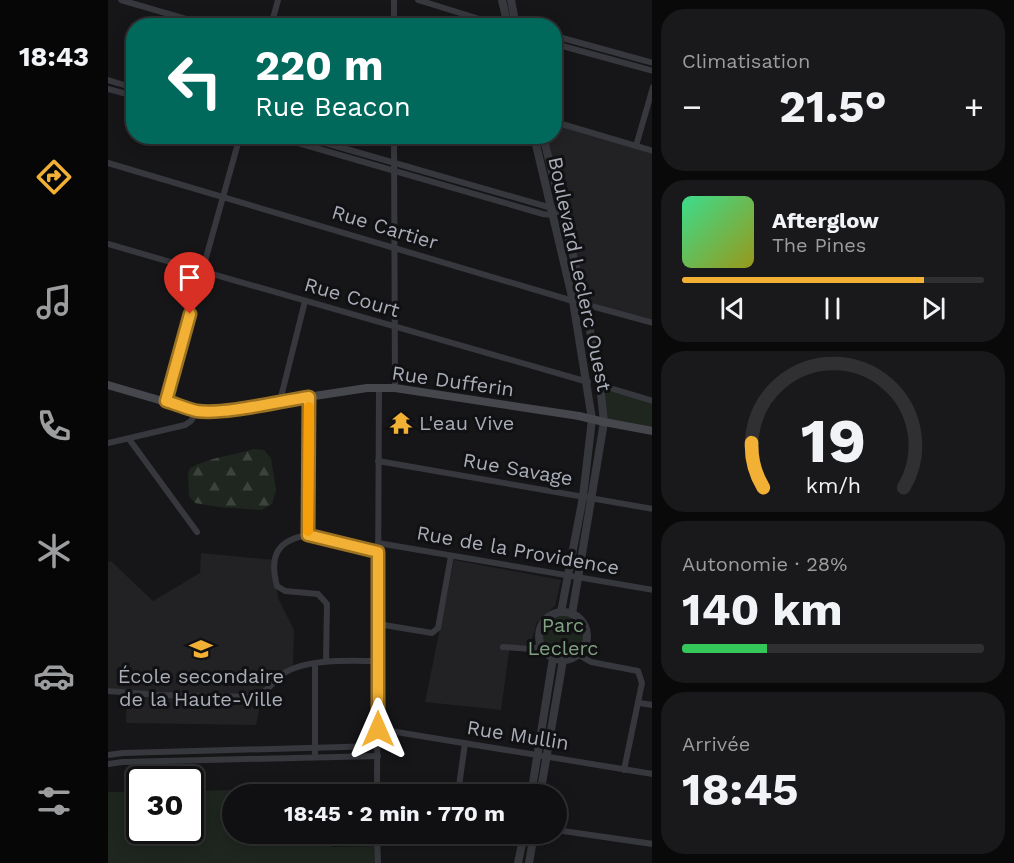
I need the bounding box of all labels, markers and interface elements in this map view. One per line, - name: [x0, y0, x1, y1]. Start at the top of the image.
- text: 18:43: [19, 41, 89, 73]
- text: 220 m: [255, 41, 384, 90]
- icon: left: [156, 42, 234, 120]
- text: Climatisation: [682, 49, 810, 73]
- text: 21.5°: [779, 80, 887, 133]
- text: −: [682, 87, 702, 126]
- text: +: [964, 87, 984, 126]
- text: Rue Beacon: [255, 91, 411, 123]
- street label: Boulevard Leclerc Ouest: [543, 155, 617, 394]
- icon: directions: [33, 156, 75, 198]
- street label: Rue Cartier: [329, 199, 441, 255]
- text: Afterglow: [772, 208, 879, 233]
- text: The Pines: [772, 233, 866, 257]
- pin: [164, 252, 215, 314]
- icon: arrive: [173, 261, 206, 294]
- street label: Rue Court: [302, 272, 403, 322]
- icon: music: [33, 281, 75, 323]
- icon: previous: [716, 292, 749, 325]
- icon: pause: [816, 292, 849, 325]
- icon: next: [917, 292, 950, 325]
- street label: Rue Dufferin: [390, 361, 516, 401]
- icon: phone: [33, 405, 75, 447]
- text: 19: [800, 405, 866, 478]
- temple icon: L'eau Vive: [388, 410, 414, 436]
- place label: L'eau Vive: [419, 411, 514, 435]
- street label: Rue Savage: [461, 448, 575, 490]
- text: km/h: [805, 474, 861, 499]
- street label: Rue de la Providence: [415, 520, 621, 580]
- icon: climate: [33, 530, 75, 572]
- text: Autonomie · 28%: [682, 552, 847, 576]
- text: 140 km: [682, 583, 843, 636]
- park label: Parc Leclerc: [527, 613, 599, 660]
- school or university icon: École secondaire de la Haute-Ville: [188, 636, 214, 662]
- icon: car: [33, 655, 75, 697]
- place label: École secondaire de la Haute-Ville: [118, 664, 284, 711]
- position arrow: [346, 697, 410, 761]
- street label: Rue Mullin: [465, 715, 571, 755]
- text: Arrivée: [682, 732, 750, 756]
- text: 18:45: [682, 763, 799, 816]
- speed limit sign: 30: [126, 766, 204, 844]
- icon: filters: [33, 780, 75, 822]
- text: 18:45 · 2 min · 770 m: [284, 801, 505, 826]

